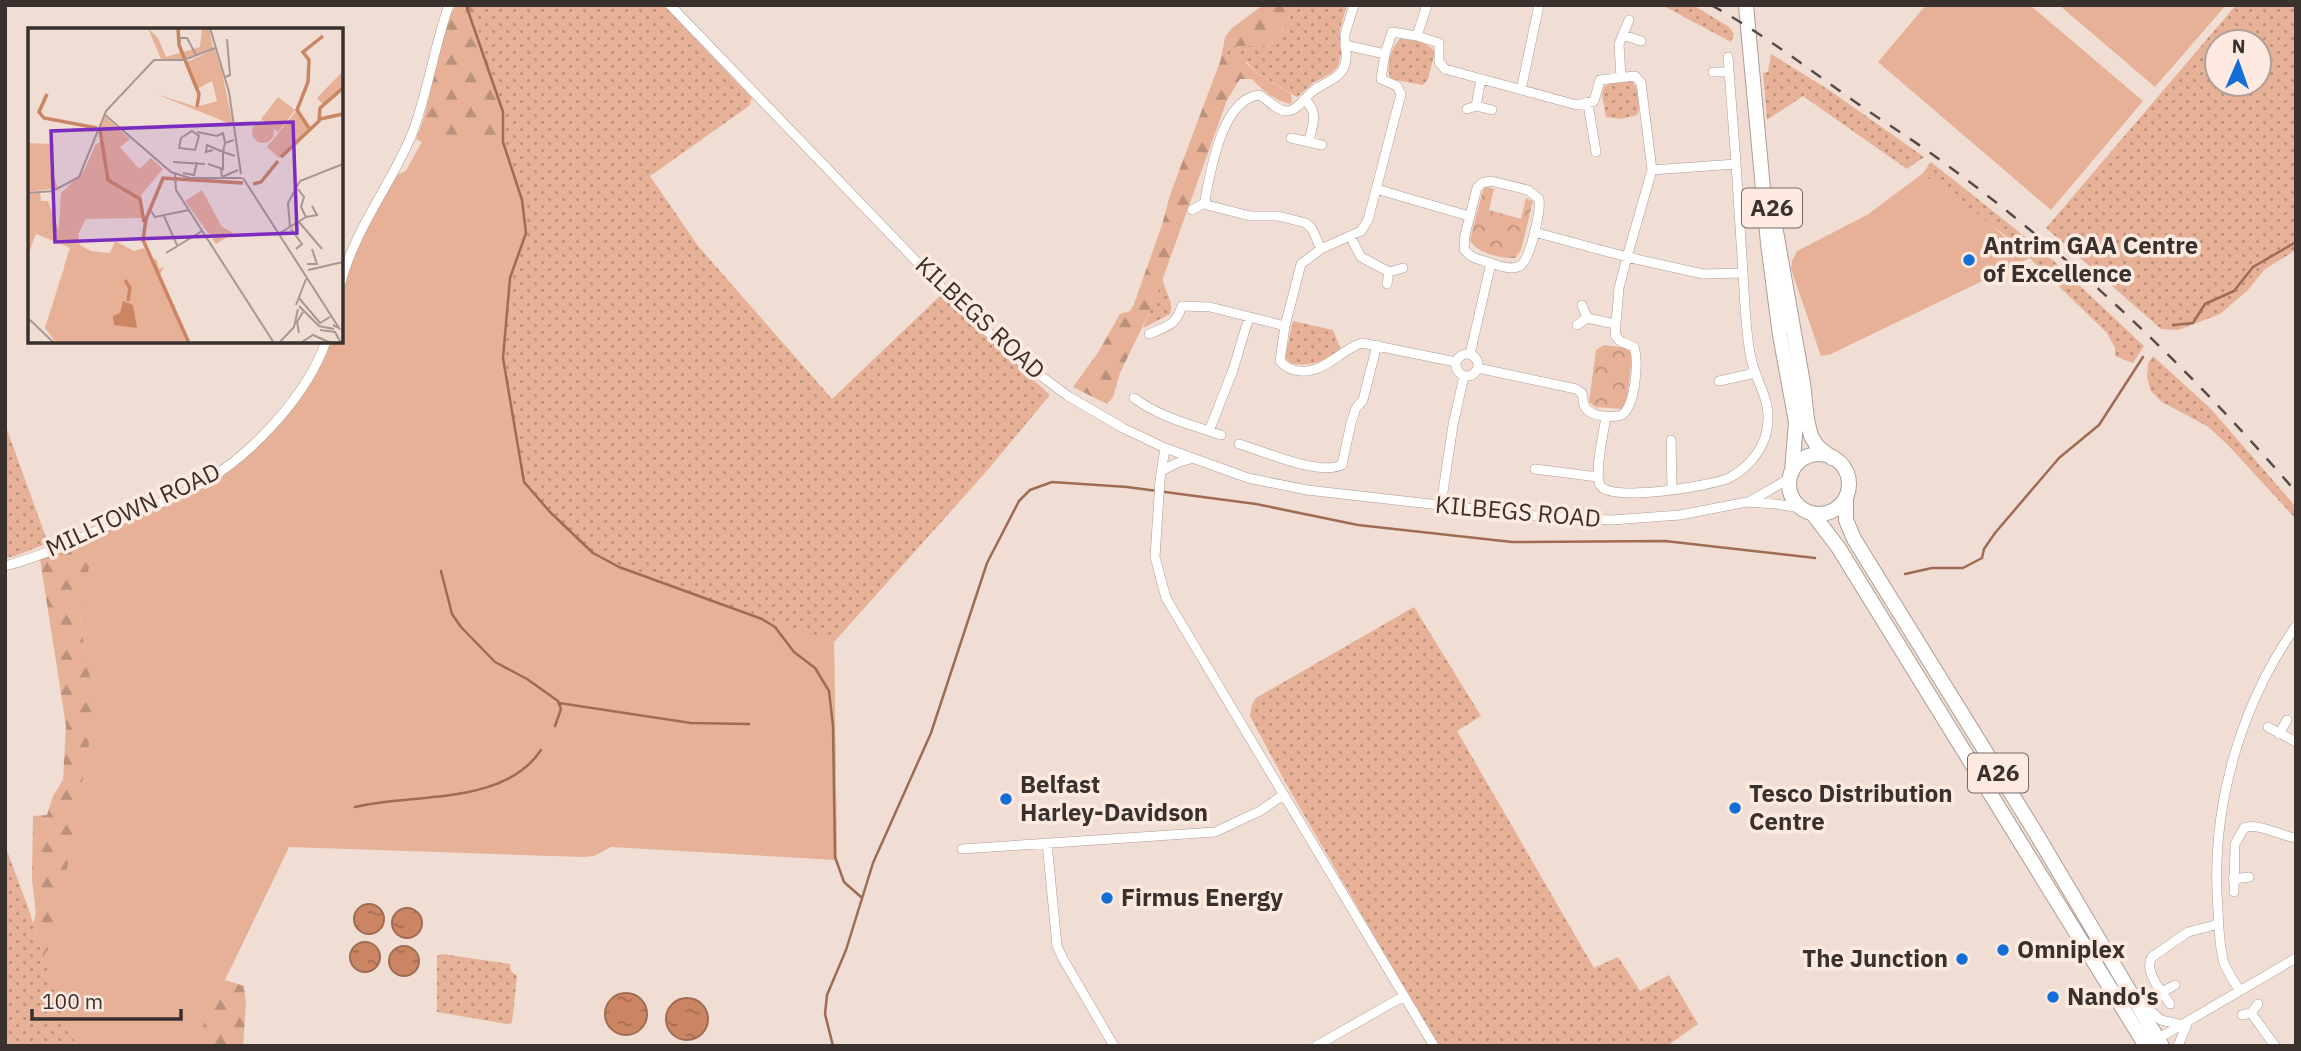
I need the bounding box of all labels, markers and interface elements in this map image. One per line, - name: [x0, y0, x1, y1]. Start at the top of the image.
- inset map: [28, 28, 343, 343]
- north arrow: [2203, 28, 2273, 98]
- text: N: [2231, 34, 2246, 58]
- road number: A26: [1742, 188, 1802, 228]
- place label: Antrim GAA Centre of Excellence: [1983, 229, 2198, 289]
- street label: KILBEGS ROAD: [909, 249, 1052, 386]
- marker: Antrim GAA Centre of Excellence: [1961, 252, 1977, 268]
- street label: MILLTOWN ROAD: [40, 455, 225, 564]
- street label: KILBEGS ROAD: [1434, 488, 1602, 534]
- road number: A26: [1968, 754, 2028, 792]
- place label: Belfast Harley-Davidson: [1020, 768, 1208, 828]
- place label: Tesco Distribution Centre: [1749, 777, 1953, 837]
- marker: Belfast Harley-Davidson: [998, 791, 1014, 807]
- marker: Tesco Distribution Centre: [1727, 800, 1743, 816]
- place label: Firmus Energy: [1121, 881, 1283, 913]
- marker: Firmus Energy: [1099, 890, 1115, 906]
- place label: Omniplex: [2017, 933, 2126, 965]
- place label: The Junction: [1802, 942, 1948, 974]
- marker: Omniplex: [1995, 942, 2011, 958]
- marker: The Junction: [1954, 951, 1970, 967]
- scale bar: [32, 978, 180, 1022]
- place label: Nando's: [2067, 980, 2159, 1012]
- text: 100 m: [42, 987, 103, 1015]
- marker: Nando's: [2045, 989, 2061, 1005]

